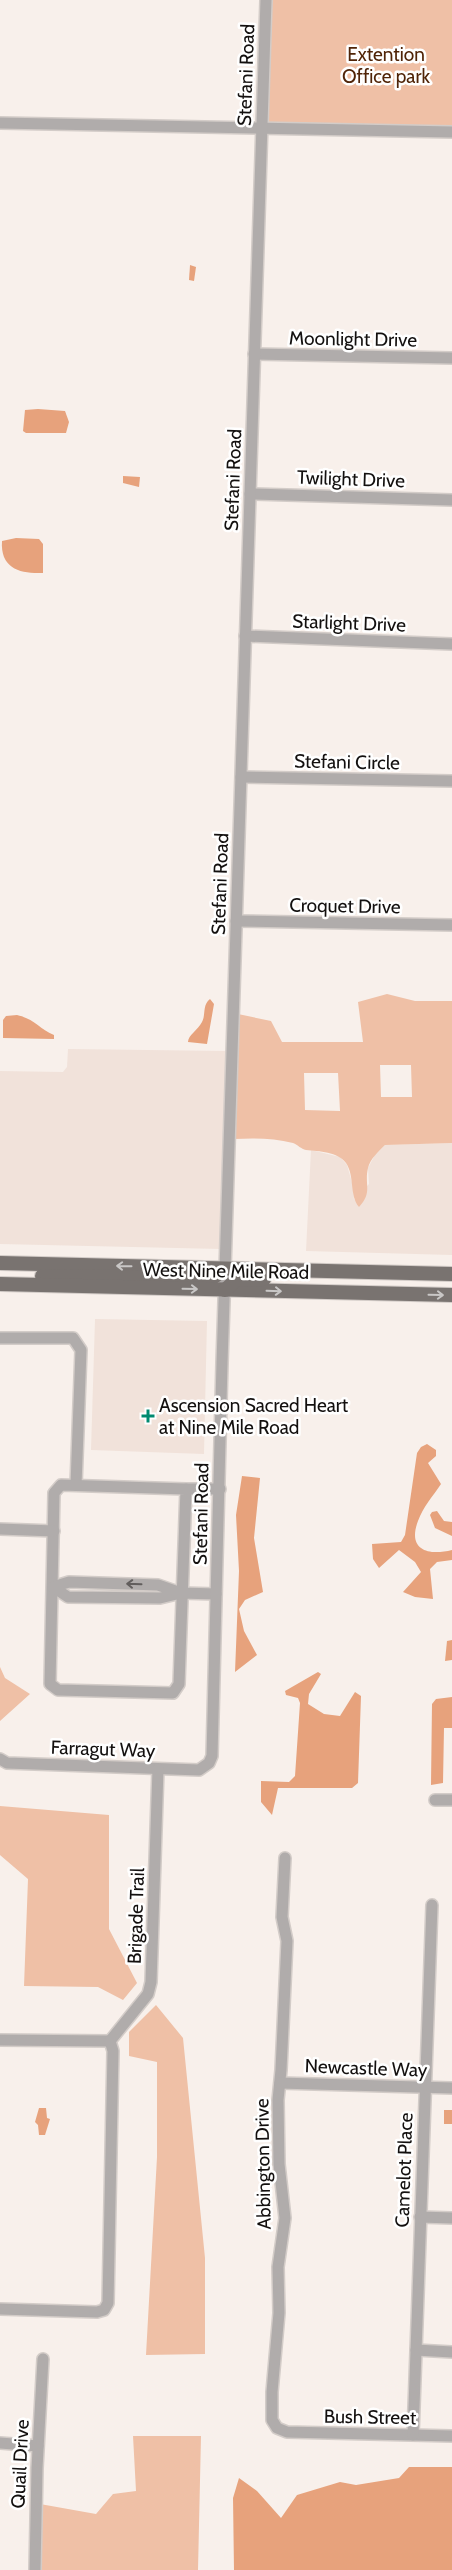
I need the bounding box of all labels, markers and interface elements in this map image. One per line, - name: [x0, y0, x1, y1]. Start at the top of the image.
- street label: Stefani Road: [233, 23, 259, 127]
- park label: Extention Office park: [342, 43, 430, 88]
- street label: Moonlight Drive: [289, 326, 418, 352]
- street label: Stefani Road: [220, 428, 246, 532]
- street label: Twilight Drive: [297, 466, 406, 492]
- street label: Starlight Drive: [292, 610, 407, 636]
- street label: Stefani Circle: [294, 750, 400, 774]
- street label: Stefani Road: [207, 832, 233, 936]
- street label: Croquet Drive: [289, 894, 401, 918]
- street label: West Nine Mile Road: [143, 1258, 309, 1284]
- one-way arrow: [116, 1261, 132, 1271]
- one-way arrow: [182, 1284, 198, 1293]
- one-way arrow: [265, 1286, 281, 1296]
- one-way arrow: [428, 1290, 444, 1300]
- place label: Ascension Sacred Heart at Nine Mile Road: [159, 1394, 349, 1439]
- marker: Ascension Sacred Heart at Nine Mile Road: [141, 1409, 155, 1423]
- street label: Stefani Road: [189, 1463, 213, 1565]
- one-way arrow: [126, 1580, 142, 1589]
- street label: Farragut Way: [50, 1736, 156, 1762]
- street label: Brigade Trail: [123, 1867, 149, 1965]
- street label: Newcastle Way: [304, 2054, 428, 2082]
- street label: Abbington Drive: [250, 2098, 276, 2230]
- street label: Camelot Place: [390, 2112, 418, 2228]
- street label: Bush Street: [324, 2405, 417, 2429]
- street label: Quail Drive: [6, 2419, 34, 2509]

